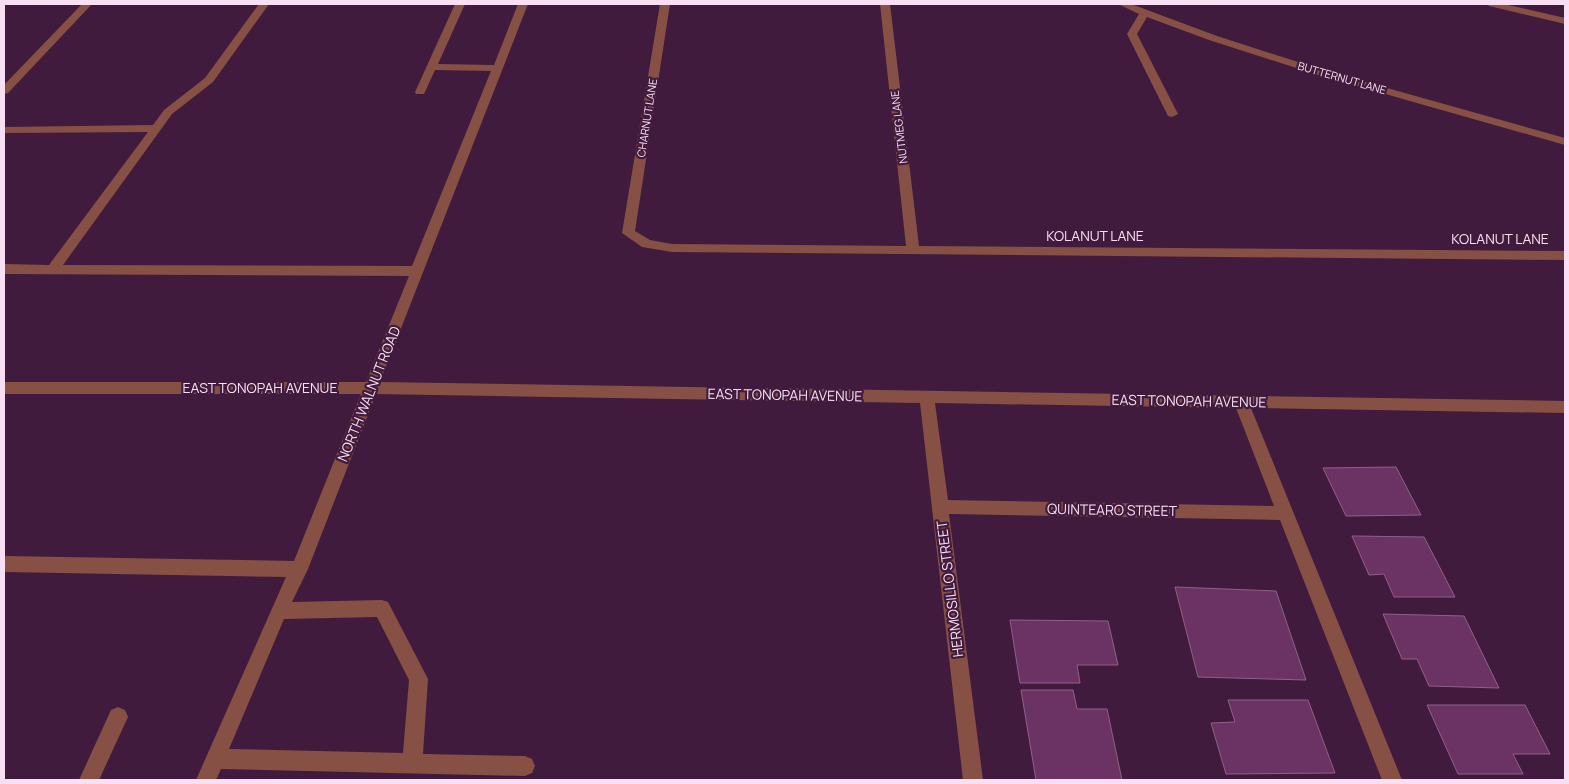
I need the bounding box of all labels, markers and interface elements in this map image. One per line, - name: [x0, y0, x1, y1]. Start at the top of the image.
- street label: BUTTERNUT LANE: [1296, 58, 1388, 97]
- street label: CHARNUT LANE: [633, 78, 660, 158]
- street label: NUTMEG LANE: [887, 90, 910, 164]
- street label: KOLANUT LANE: [1046, 226, 1144, 245]
- street label: KOLANUT LANE: [1451, 229, 1549, 248]
- street label: NORTH WALNUT ROAD: [333, 323, 404, 464]
- street label: EAST TONOPAH AVENUE: [183, 378, 337, 397]
- street label: EAST TONOPAH AVENUE: [707, 384, 863, 405]
- street label: EAST TONOPAH AVENUE: [1111, 390, 1267, 411]
- street label: QUINTEARO STREET: [1047, 499, 1178, 520]
- street label: HERMOSILLO STREET: [932, 519, 967, 658]

